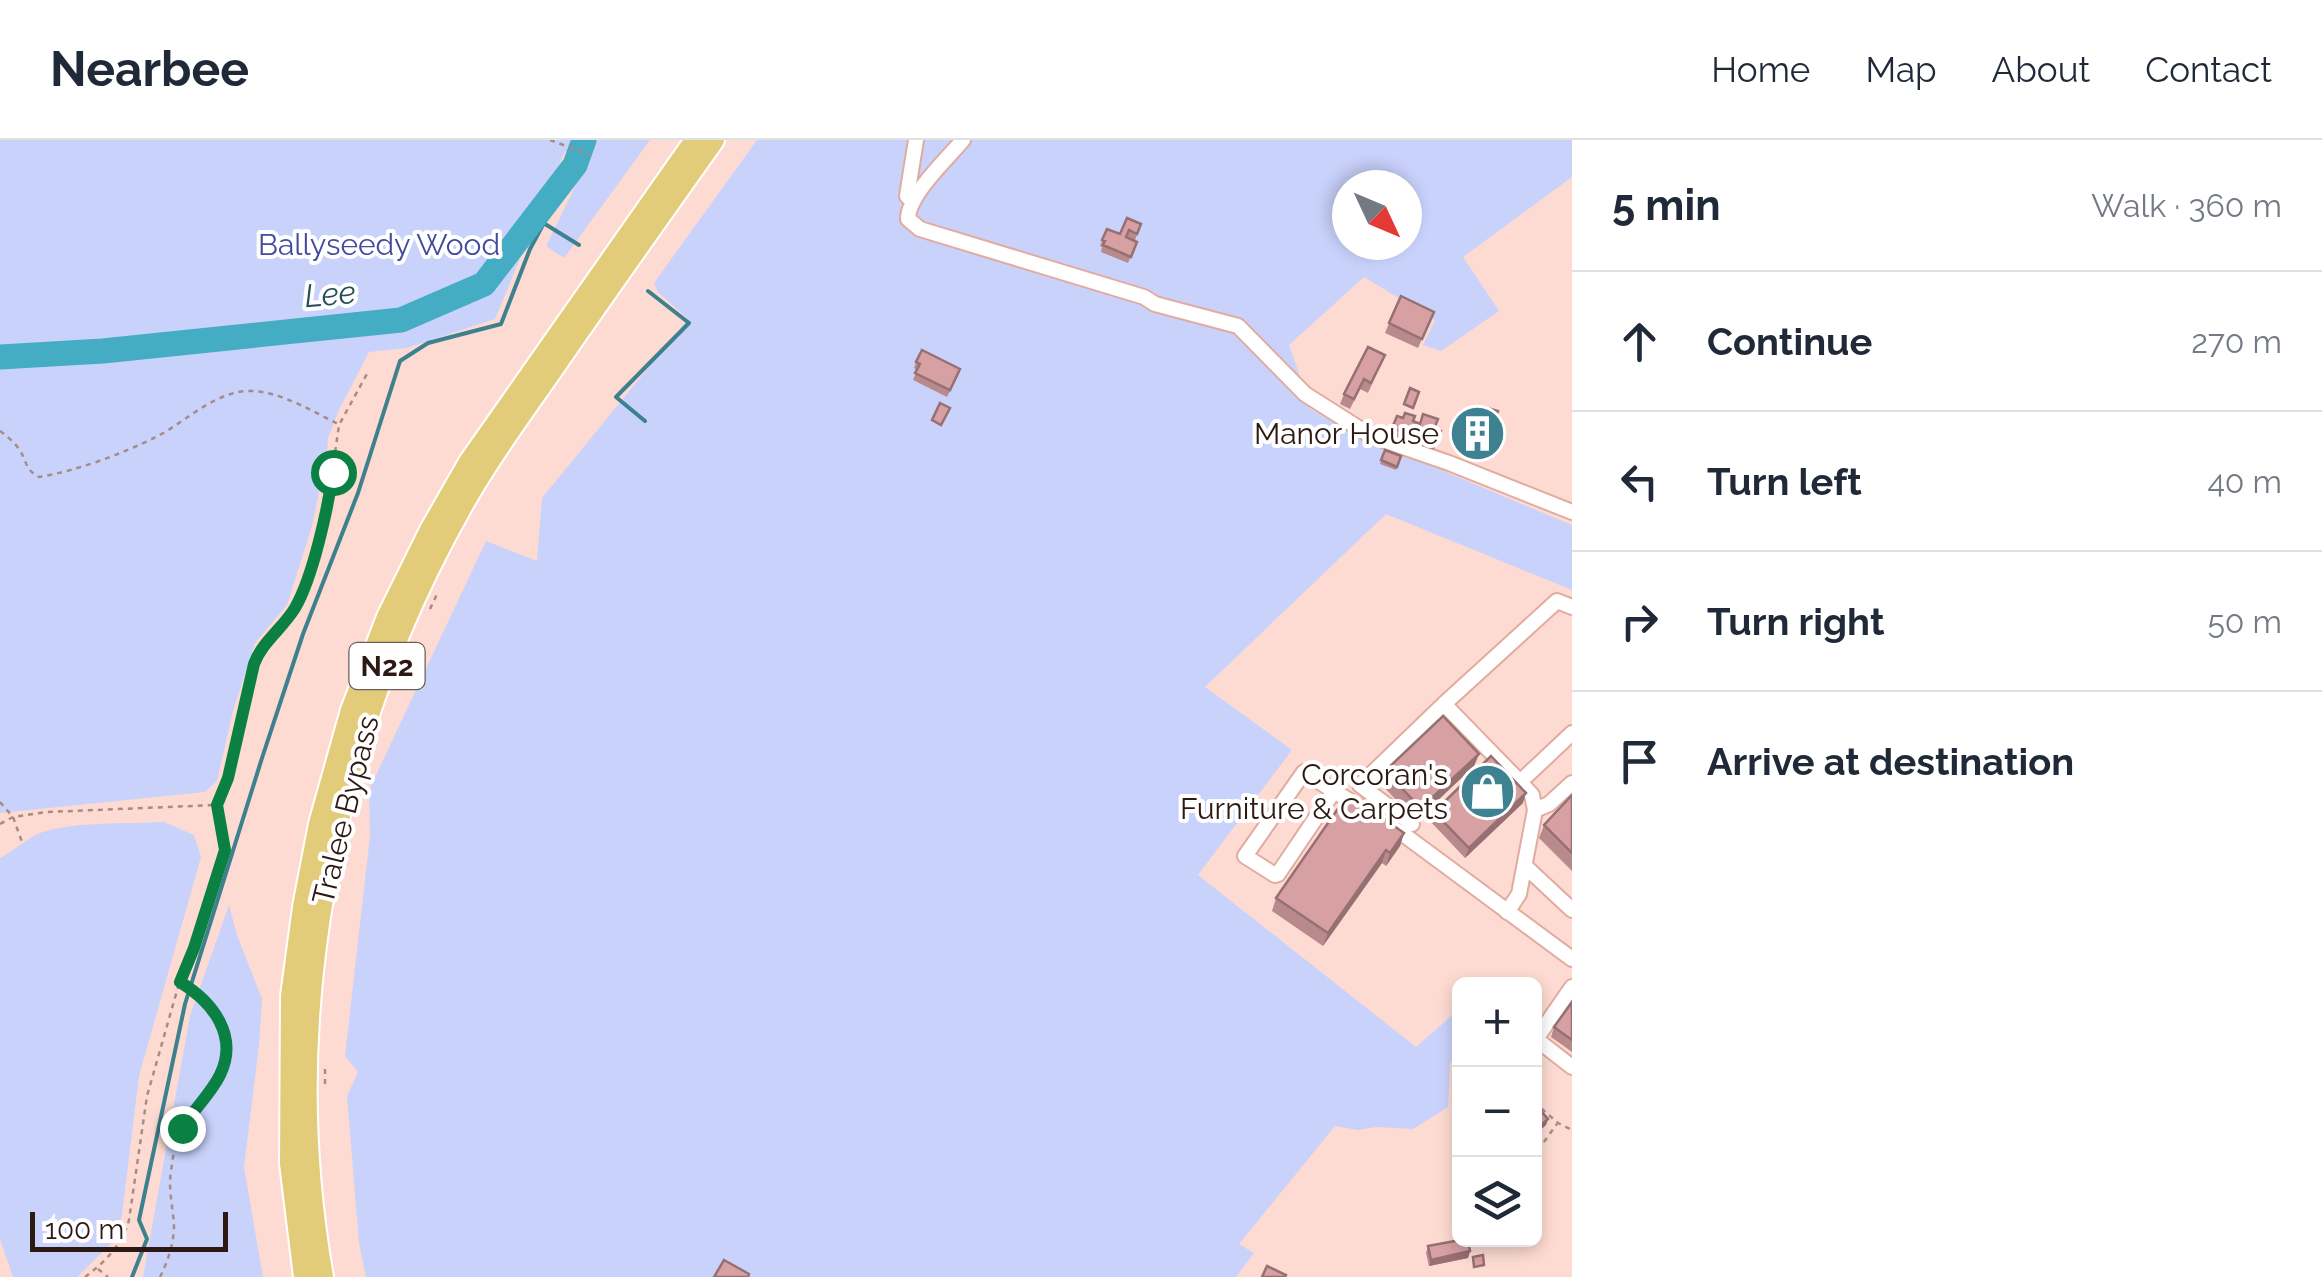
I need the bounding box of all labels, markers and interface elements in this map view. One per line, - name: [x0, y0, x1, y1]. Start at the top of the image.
- text: Nearbee: [50, 41, 249, 97]
- text: Home: [1711, 49, 1810, 90]
- text: Map: [1865, 49, 1937, 90]
- text: About: [1992, 49, 2090, 90]
- text: Contact: [2145, 49, 2272, 90]
- north arrow: [1332, 170, 1422, 260]
- text: 5 min: [1612, 181, 1721, 230]
- text: Walk · 360 m: [2091, 187, 2282, 224]
- park label: Ballyseedy Wood: [258, 227, 500, 262]
- water label: Lee: [303, 273, 357, 314]
- icon: ahead: [1612, 314, 1667, 369]
- text: Continue: [1707, 319, 1872, 364]
- text: 270 m: [2191, 323, 2282, 360]
- building icon: Manor House: [1448, 404, 1508, 464]
- place label: Manor House: [1254, 416, 1439, 451]
- route start: [311, 450, 357, 496]
- icon: left: [1612, 454, 1667, 509]
- text: Turn left: [1707, 459, 1862, 504]
- text: 40 m: [2207, 463, 2282, 500]
- icon: right: [1612, 594, 1667, 649]
- text: Turn right: [1707, 599, 1884, 644]
- text: 50 m: [2207, 603, 2282, 640]
- road number: N22: [350, 643, 424, 689]
- street label: Tralee Bypass: [305, 712, 386, 908]
- icon: arrive: [1612, 734, 1667, 789]
- text: Arrive at destination: [1707, 739, 2074, 784]
- place label: Corcoran's Furniture & Carpets: [1180, 757, 1448, 826]
- shop icon: Corcoran's Furniture & Carpets: [1457, 762, 1517, 822]
- map controls: [1452, 977, 1542, 1247]
- button: +: [1452, 977, 1542, 1067]
- button: −: [1452, 1067, 1542, 1157]
- route end: [160, 1106, 206, 1152]
- button: layers: [1452, 1157, 1542, 1247]
- scale bar: [30, 1207, 228, 1252]
- text: 100 m: [45, 1213, 124, 1246]

